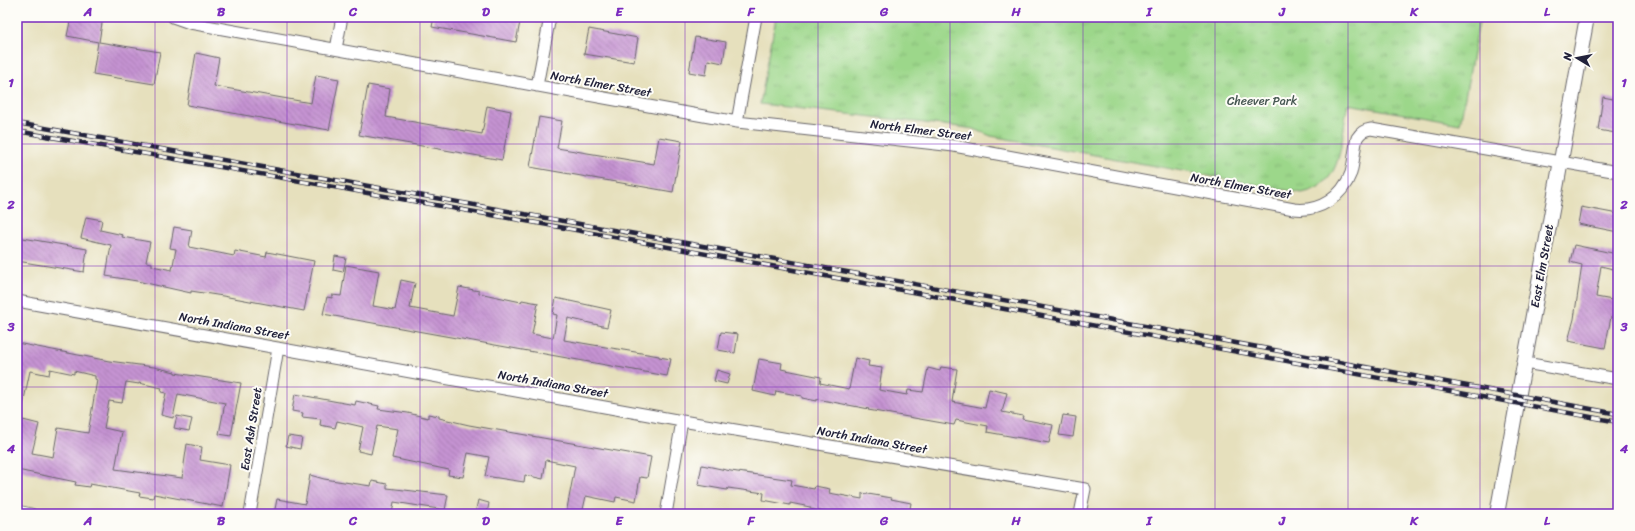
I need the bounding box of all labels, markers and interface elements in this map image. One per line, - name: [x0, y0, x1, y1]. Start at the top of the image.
- text: A: [83, 0, 92, 23]
- text: B: [217, 0, 226, 23]
- text: C: [348, 0, 358, 23]
- text: D: [482, 0, 490, 23]
- text: E: [615, 0, 624, 23]
- text: F: [746, 0, 755, 23]
- text: G: [879, 0, 889, 23]
- text: H: [1010, 0, 1021, 23]
- text: I: [1145, 0, 1153, 23]
- text: J: [1278, 0, 1286, 23]
- text: K: [1409, 0, 1419, 23]
- text: L: [1544, 0, 1551, 23]
- north arrow: [1557, 38, 1597, 78]
- text: N: [1557, 51, 1578, 63]
- street label: North Elmer Street: [549, 64, 654, 104]
- text: 1: [8, 71, 14, 94]
- text: 1: [1621, 71, 1627, 94]
- park label: Cheever Park: [1227, 90, 1298, 112]
- street label: North Elmer Street: [869, 113, 974, 147]
- street label: North Elmer Street: [1189, 166, 1294, 206]
- text: 2: [6, 193, 15, 216]
- text: 2: [1619, 193, 1628, 216]
- street label: East Elm Street: [1524, 223, 1560, 309]
- street label: North Indiana Street: [177, 305, 292, 347]
- text: 3: [6, 315, 15, 338]
- text: 3: [1619, 315, 1628, 338]
- street label: North Indiana Street: [496, 363, 611, 405]
- street label: East Ash Street: [234, 386, 268, 472]
- street label: North Indiana Street: [815, 419, 930, 461]
- text: 4: [6, 437, 16, 460]
- text: 4: [1619, 437, 1629, 460]
- text: A: [83, 509, 92, 531]
- text: B: [217, 509, 226, 531]
- text: C: [348, 509, 358, 531]
- text: D: [482, 509, 490, 531]
- text: E: [615, 509, 624, 531]
- text: F: [746, 509, 755, 531]
- text: G: [879, 509, 889, 531]
- text: H: [1010, 509, 1021, 531]
- text: I: [1145, 509, 1153, 531]
- text: J: [1278, 509, 1286, 531]
- text: K: [1409, 509, 1419, 531]
- text: L: [1544, 509, 1551, 531]

